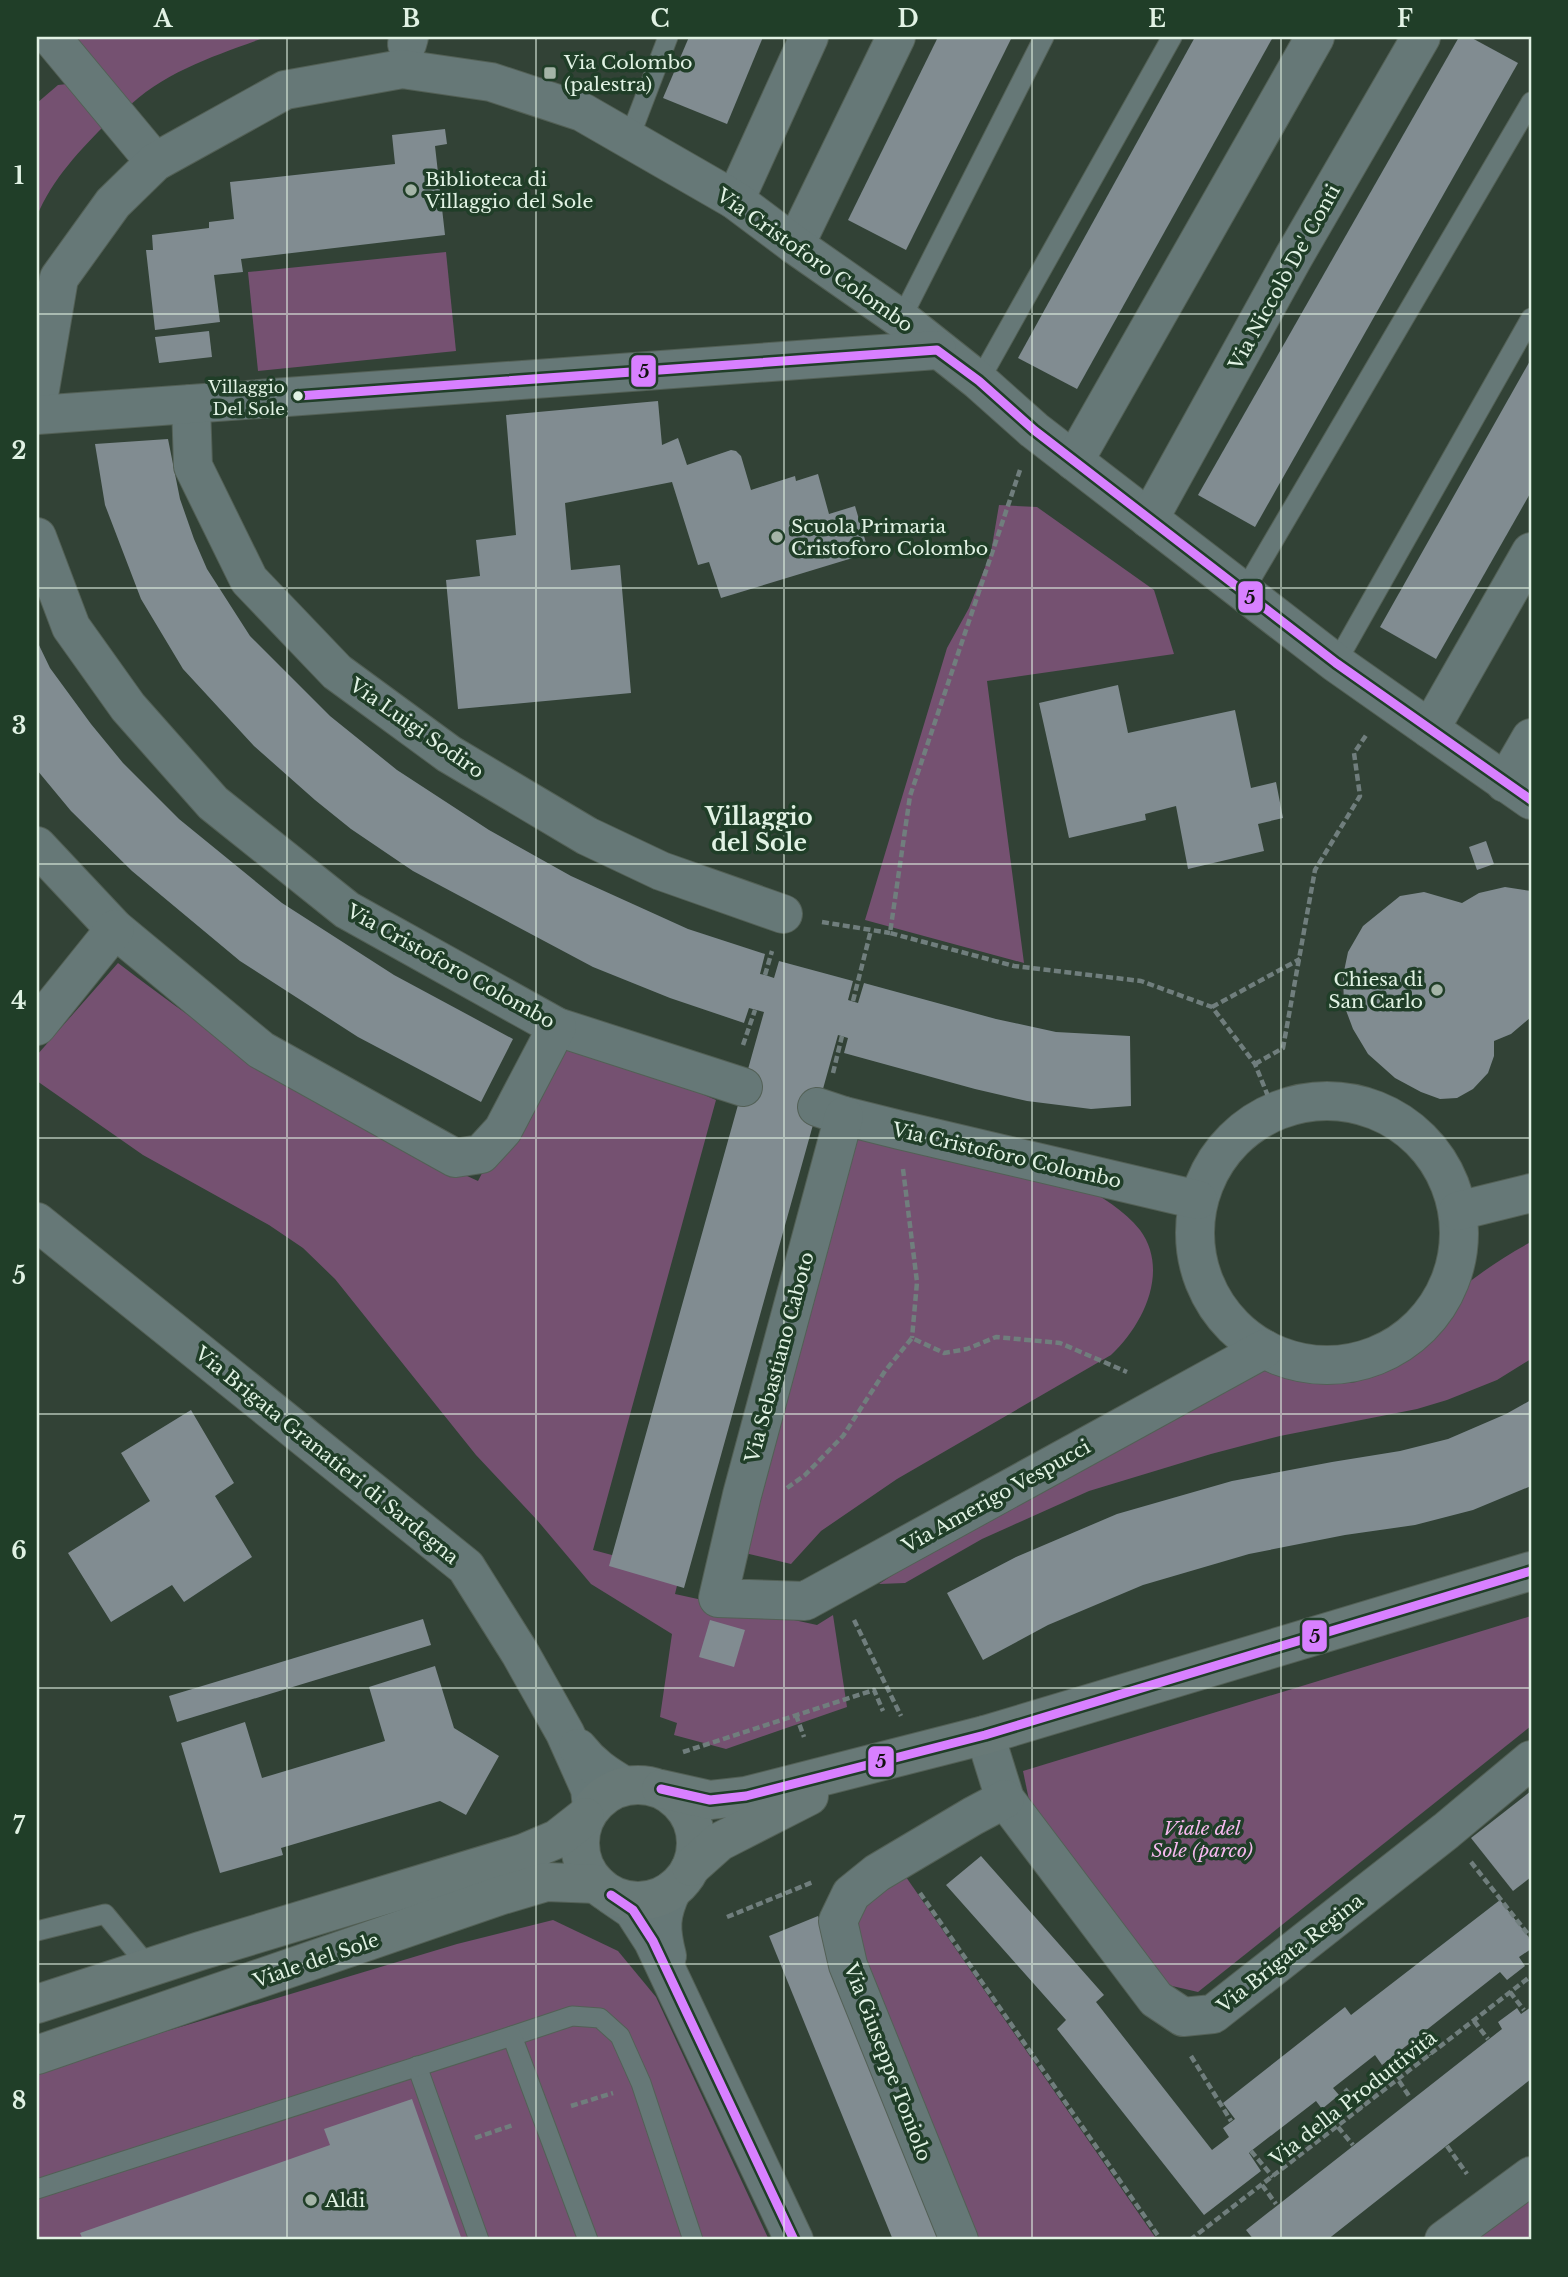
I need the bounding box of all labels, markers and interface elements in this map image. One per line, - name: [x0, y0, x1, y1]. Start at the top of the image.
- text: A: [153, 5, 174, 33]
- text: B: [402, 5, 420, 33]
- text: C: [651, 5, 669, 33]
- text: D: [897, 5, 919, 33]
- text: E: [1148, 5, 1166, 33]
- text: F: [1397, 5, 1413, 33]
- place label: Via Colombo (palestra): [563, 51, 692, 96]
- marker: Via Colombo (palestra): [542, 65, 558, 81]
- text: 1: [14, 162, 24, 190]
- place label: Biblioteca di Villaggio del Sole: [424, 168, 593, 213]
- street label: Via Niccolò De' Conti: [1223, 180, 1345, 375]
- marker: Biblioteca di Villaggio del Sole: [403, 182, 419, 198]
- street label: Via Cristoforo Colombo: [711, 183, 917, 337]
- line badge: 5: [630, 354, 657, 388]
- text: 5: [638, 360, 650, 383]
- place label: Villaggio Del Sole: [207, 377, 285, 420]
- marker: Villaggio Del Sole: [291, 389, 305, 403]
- text: 2: [12, 437, 26, 465]
- place label: Scuola Primaria Cristoforo Colombo: [791, 515, 988, 560]
- marker: Scuola Primaria Cristoforo Colombo: [769, 529, 785, 545]
- line badge: 5: [1237, 580, 1264, 614]
- text: 5: [1244, 586, 1256, 609]
- street label: Via Luigi Sodiro: [344, 673, 488, 783]
- text: 3: [12, 712, 26, 740]
- district label: Villaggio del Sole: [704, 803, 813, 857]
- street label: Via Cristoforo Colombo: [342, 899, 559, 1033]
- place label: Chiesa di San Carlo: [1328, 968, 1424, 1013]
- marker: Chiesa di San Carlo: [1429, 982, 1445, 998]
- text: 4: [11, 987, 27, 1015]
- street label: Via Cristoforo Colombo: [889, 1118, 1124, 1193]
- street label: Via Sebastiano Caboto: [740, 1249, 819, 1466]
- text: 5: [12, 1262, 26, 1290]
- street label: Via Brigata Granatieri di Sardegna: [190, 1341, 463, 1569]
- street label: Via Amerigo Vespucci: [897, 1435, 1095, 1558]
- text: 6: [11, 1537, 27, 1565]
- line badge: 5: [1301, 1619, 1328, 1653]
- text: 5: [1309, 1625, 1321, 1648]
- line badge: 5: [867, 1745, 895, 1778]
- text: 5: [875, 1750, 887, 1773]
- text: 7: [13, 1812, 26, 1840]
- park label: Viale del Sole (parco): [1151, 1817, 1253, 1862]
- street label: Via Brigata Regina: [1212, 1889, 1368, 2018]
- street label: Viale del Sole: [249, 1928, 382, 1993]
- street label: Via Giuseppe Toniolo: [839, 1959, 936, 2164]
- street label: Via della Produttività: [1265, 2026, 1442, 2171]
- text: 8: [12, 2087, 26, 2115]
- place label: Aldi: [324, 2189, 366, 2212]
- marker: Aldi: [303, 2192, 319, 2208]

